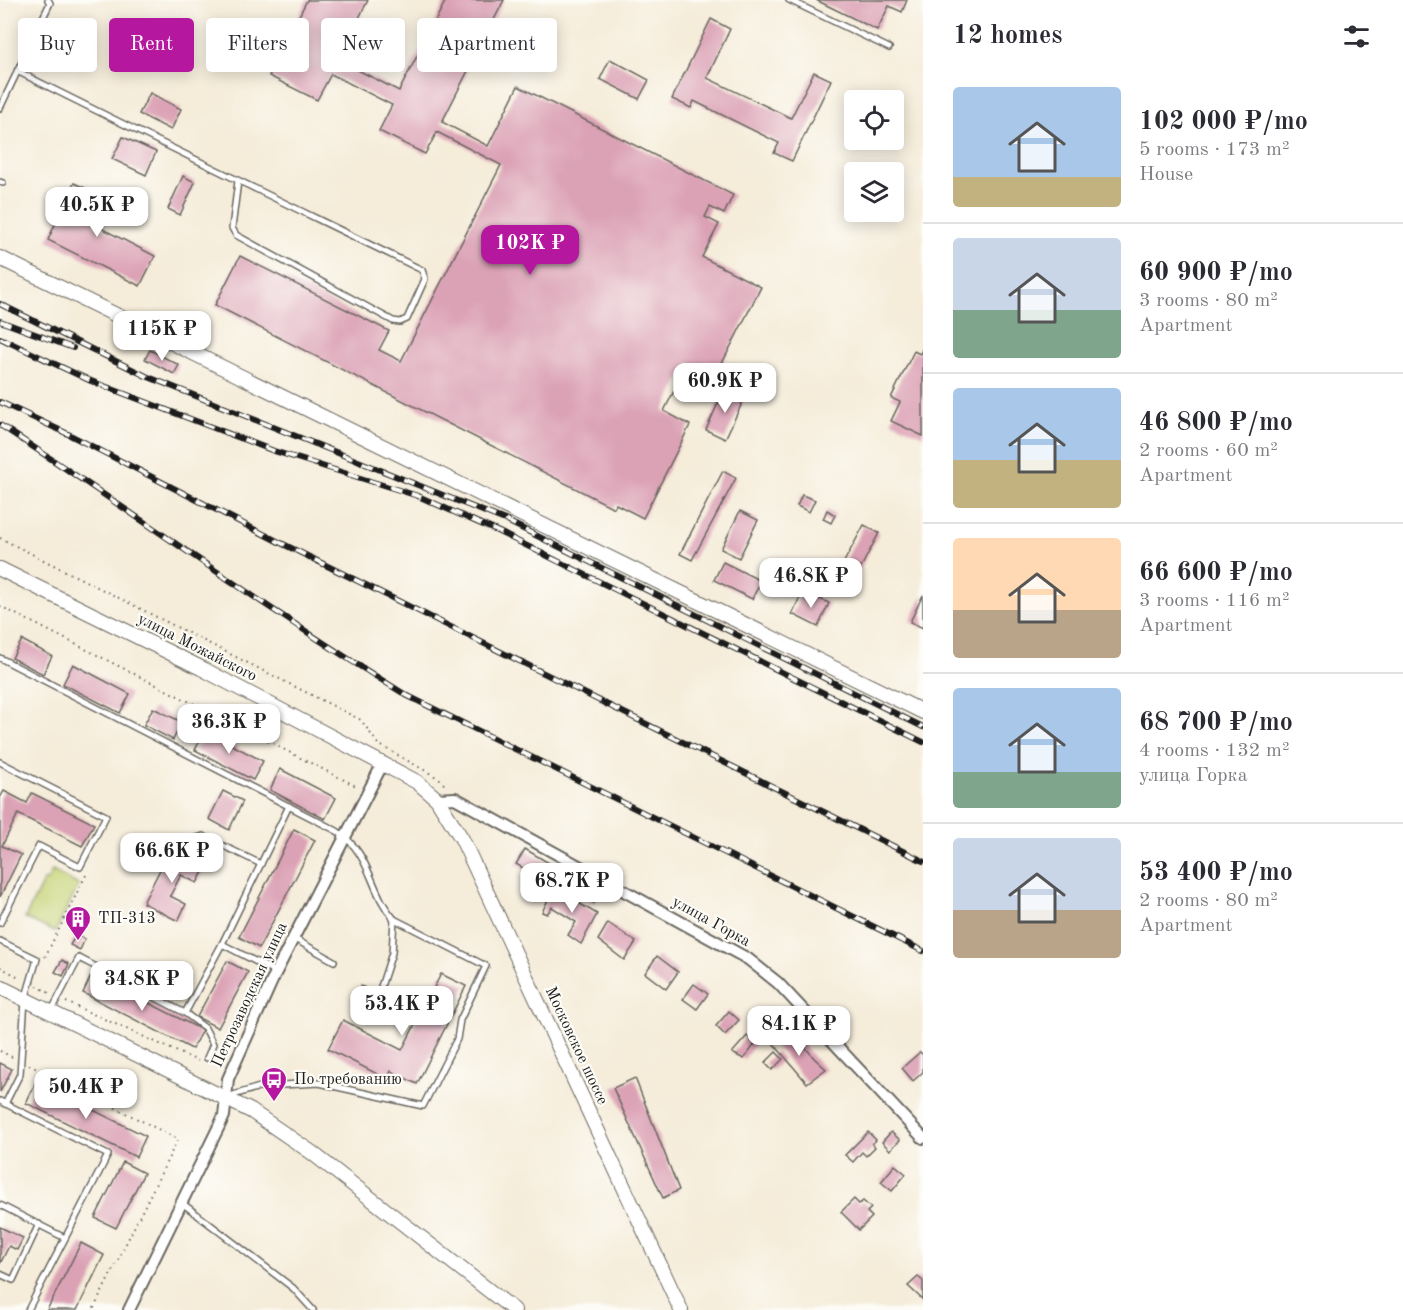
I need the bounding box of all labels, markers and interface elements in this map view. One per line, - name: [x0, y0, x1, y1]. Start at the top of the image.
- chip: Buy: [18, 18, 97, 72]
- chip: Rent: [109, 18, 194, 72]
- chip: Filters: [206, 18, 309, 72]
- chip: New: [321, 18, 405, 72]
- chip: Apartment: [417, 18, 557, 72]
- icon: filters: [1340, 20, 1373, 53]
- text: 12 homes: [953, 23, 1062, 49]
- map controls: [844, 90, 904, 222]
- button: locate: [844, 90, 904, 150]
- text: 102 000 ₽/mo: [1139, 109, 1308, 135]
- icon: home: [1001, 111, 1073, 183]
- text: 5 rooms · 173 m²: [1139, 140, 1289, 160]
- button: layers: [844, 162, 904, 222]
- text: House: [1139, 165, 1193, 185]
- pin: 40.5K ₽: [42, 187, 152, 238]
- text: 40.5K ₽: [59, 196, 135, 216]
- pin: 102K ₽: [481, 225, 579, 276]
- text: 102K ₽: [495, 234, 565, 254]
- text: 60 900 ₽/mo: [1139, 260, 1293, 286]
- icon: home: [1001, 262, 1073, 334]
- text: 3 rooms · 80 m²: [1139, 291, 1278, 311]
- pin: 115K ₽: [113, 311, 211, 362]
- text: Apartment: [1139, 316, 1233, 336]
- text: 115K ₽: [127, 320, 197, 340]
- pin: 60.9K ₽: [670, 363, 780, 414]
- text: 60.9K ₽: [687, 372, 763, 392]
- text: 46 800 ₽/mo: [1139, 410, 1293, 436]
- icon: home: [1001, 412, 1073, 484]
- text: 2 rooms · 60 m²: [1139, 441, 1278, 461]
- text: Apartment: [1139, 466, 1233, 486]
- pin: 46.8K ₽: [756, 558, 866, 609]
- text: 66 600 ₽/mo: [1139, 560, 1293, 586]
- icon: home: [1001, 562, 1073, 634]
- text: 46.8K ₽: [773, 567, 849, 587]
- text: 3 rooms · 116 m²: [1139, 591, 1289, 611]
- street label: улица Можайского: [135, 611, 259, 685]
- text: Apartment: [1139, 616, 1233, 636]
- pin: 36.3K ₽: [174, 704, 284, 755]
- text: 68 700 ₽/mo: [1139, 710, 1293, 736]
- icon: home: [1001, 712, 1073, 784]
- text: 36.3K ₽: [191, 713, 267, 733]
- text: 4 rooms · 132 m²: [1139, 741, 1289, 761]
- text: улица Горка: [1139, 766, 1248, 786]
- pin: 66.6K ₽: [117, 833, 227, 884]
- text: 66.6K ₽: [134, 842, 210, 862]
- text: 53 400 ₽/mo: [1139, 860, 1293, 886]
- icon: home: [1001, 862, 1073, 934]
- pin: 68.7K ₽: [517, 863, 627, 914]
- text: 68.7K ₽: [534, 872, 610, 892]
- text: 2 rooms · 80 m²: [1139, 891, 1278, 911]
- street label: улица Горка: [669, 894, 753, 950]
- building icon: ТП-313: [63, 904, 93, 942]
- place label: ТП-313: [98, 911, 156, 927]
- text: Apartment: [1139, 916, 1233, 936]
- street label: Петрозаводская улица: [209, 920, 291, 1070]
- pin: 34.8K ₽: [87, 961, 197, 1012]
- text: 34.8K ₽: [104, 970, 180, 990]
- street label: Московское шоссе: [542, 985, 610, 1107]
- pin: 53.4K ₽: [347, 986, 457, 1037]
- text: 53.4K ₽: [364, 995, 440, 1015]
- pin: 84.1K ₽: [744, 1006, 854, 1057]
- text: 84.1K ₽: [761, 1015, 837, 1035]
- bus stop icon: По требованию: [259, 1065, 289, 1103]
- pin: 50.4K ₽: [31, 1069, 141, 1120]
- place label: По требованию: [294, 1072, 402, 1088]
- text: 50.4K ₽: [48, 1078, 124, 1098]

